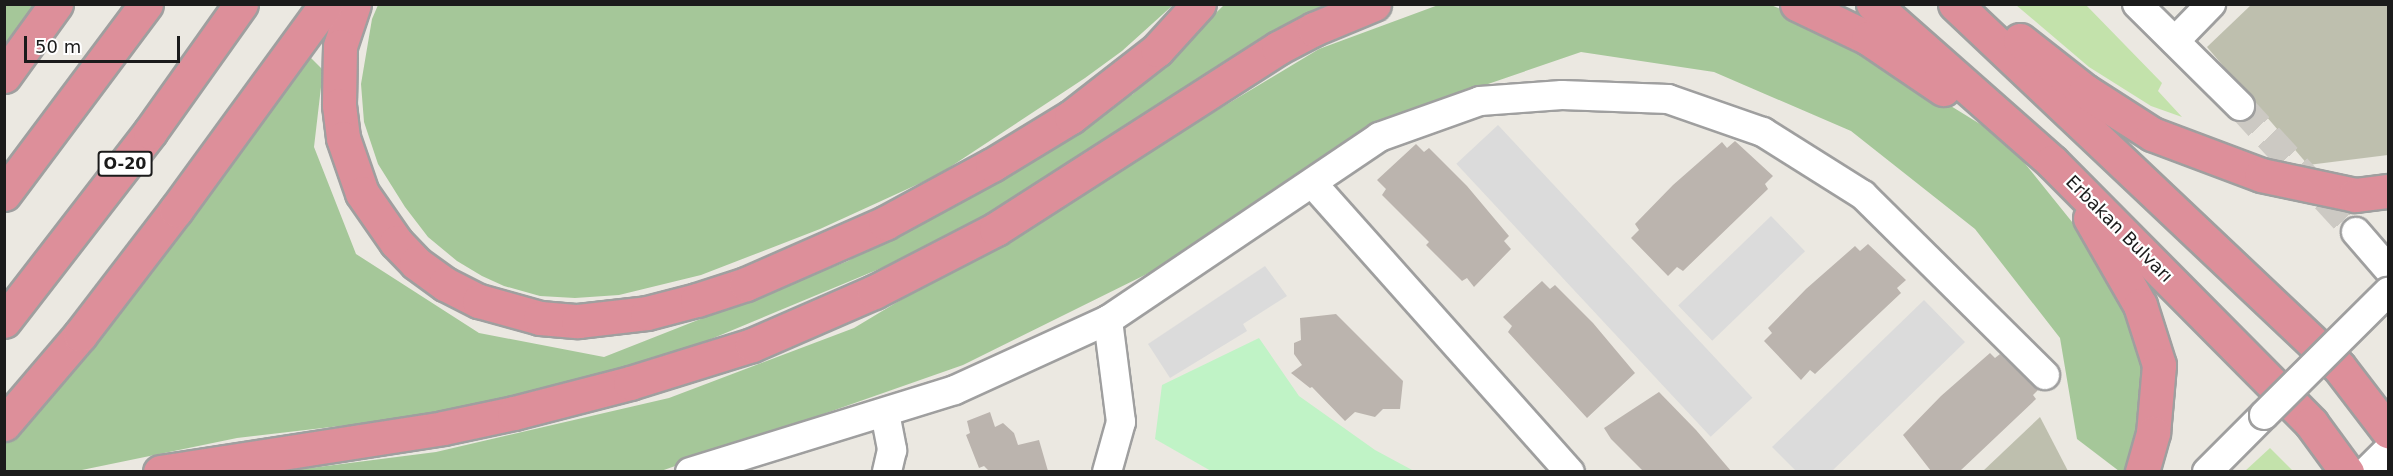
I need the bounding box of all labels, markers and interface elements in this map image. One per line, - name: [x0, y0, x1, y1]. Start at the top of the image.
- scale bar: [27, 24, 183, 62]
- text: 50 m: [35, 36, 81, 57]
- road number: O-20: [96, 151, 154, 177]
- street label: Erbakan Bulvarı: [2061, 171, 2177, 287]

